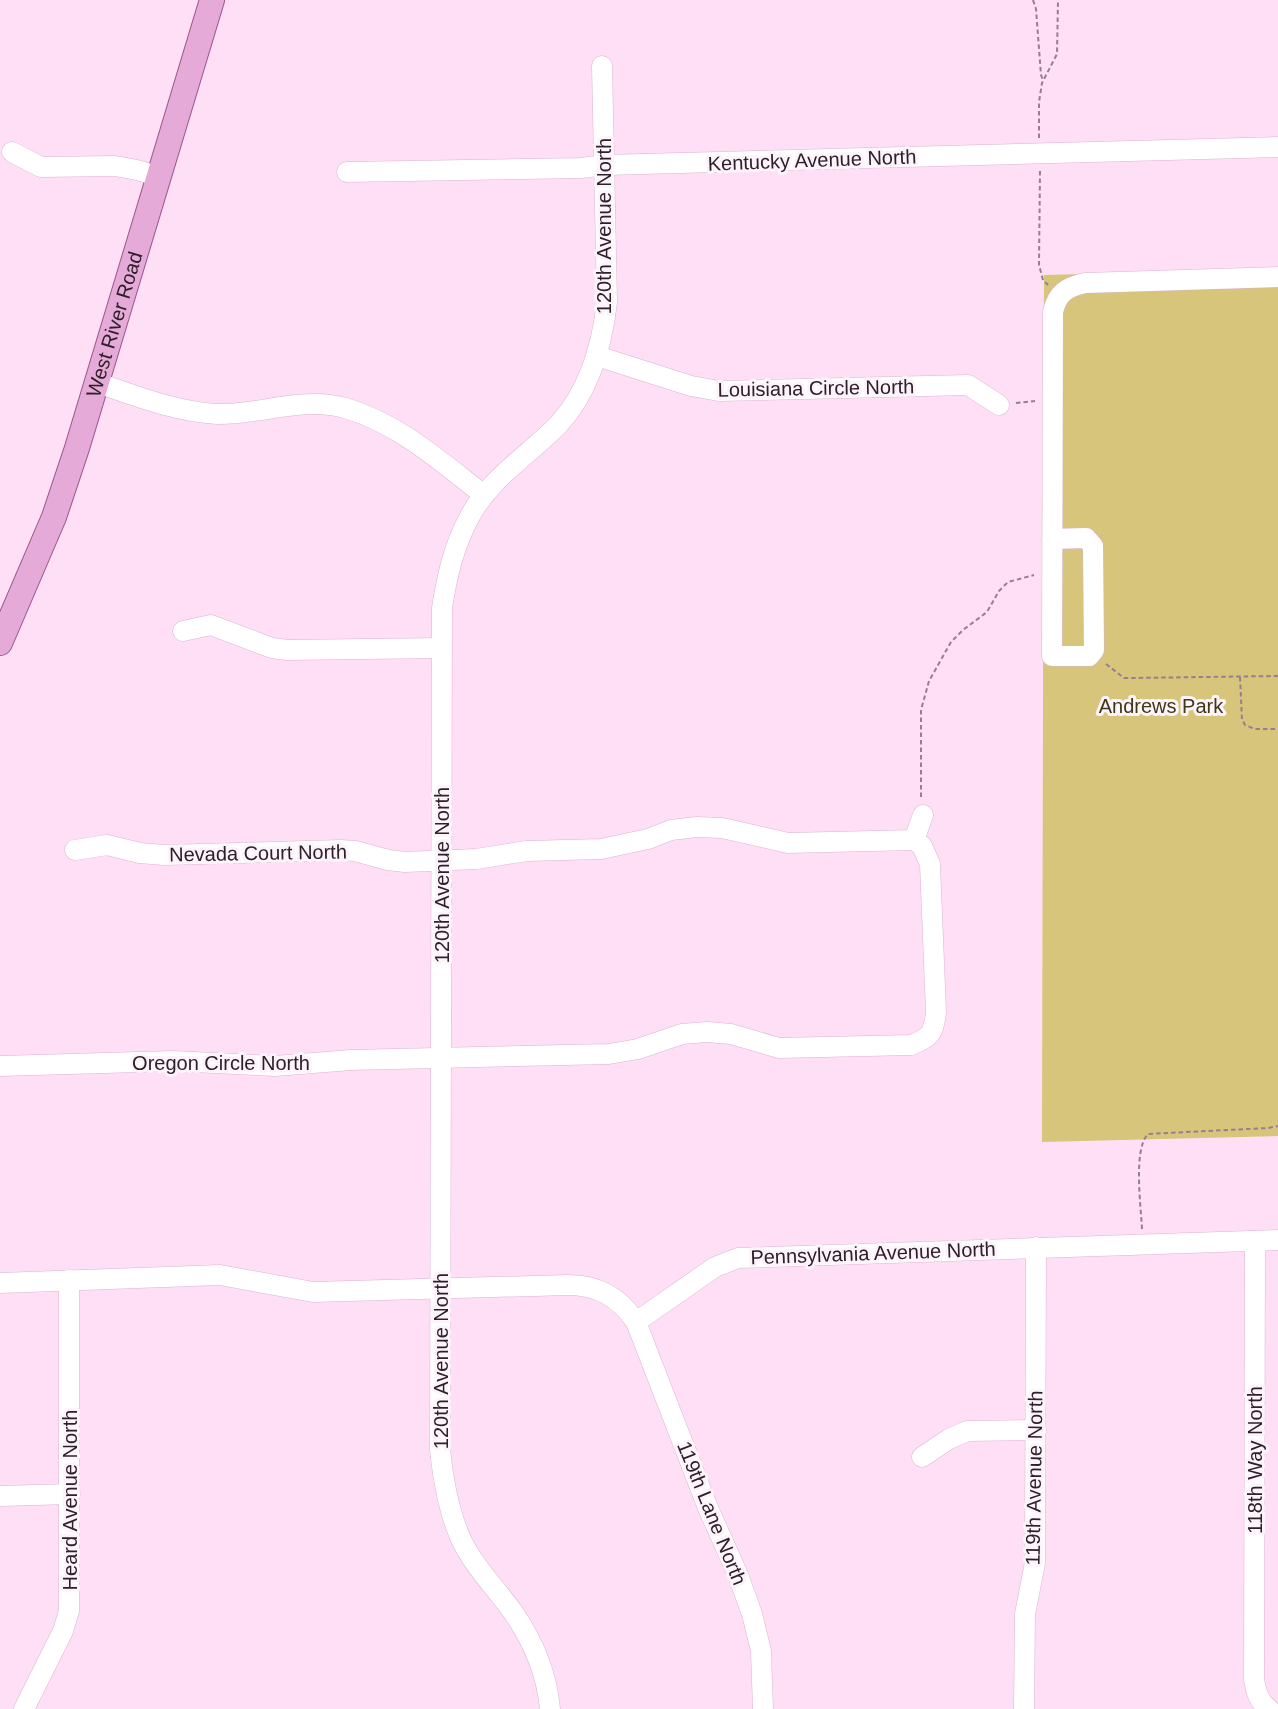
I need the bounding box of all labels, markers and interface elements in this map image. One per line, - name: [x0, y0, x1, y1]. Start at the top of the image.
- street label: 120th Avenue North: [593, 138, 615, 314]
- street label: Kentucky Avenue North: [707, 145, 917, 175]
- street label: West River Road: [82, 249, 147, 400]
- street label: Louisiana Circle North: [717, 375, 915, 401]
- park label: Andrews Park: [1099, 695, 1224, 717]
- street label: 120th Avenue North: [431, 787, 453, 963]
- street label: Nevada Court North: [169, 840, 347, 866]
- street label: Oregon Circle North: [132, 1052, 310, 1074]
- street label: Pennsylvania Avenue North: [750, 1238, 996, 1268]
- street label: 120th Avenue North: [430, 1273, 452, 1449]
- street label: 118th Way North: [1244, 1386, 1266, 1534]
- street label: 119th Avenue North: [1021, 1390, 1047, 1566]
- street label: Heard Avenue North: [59, 1410, 81, 1590]
- street label: 119th Lane North: [673, 1438, 751, 1588]

